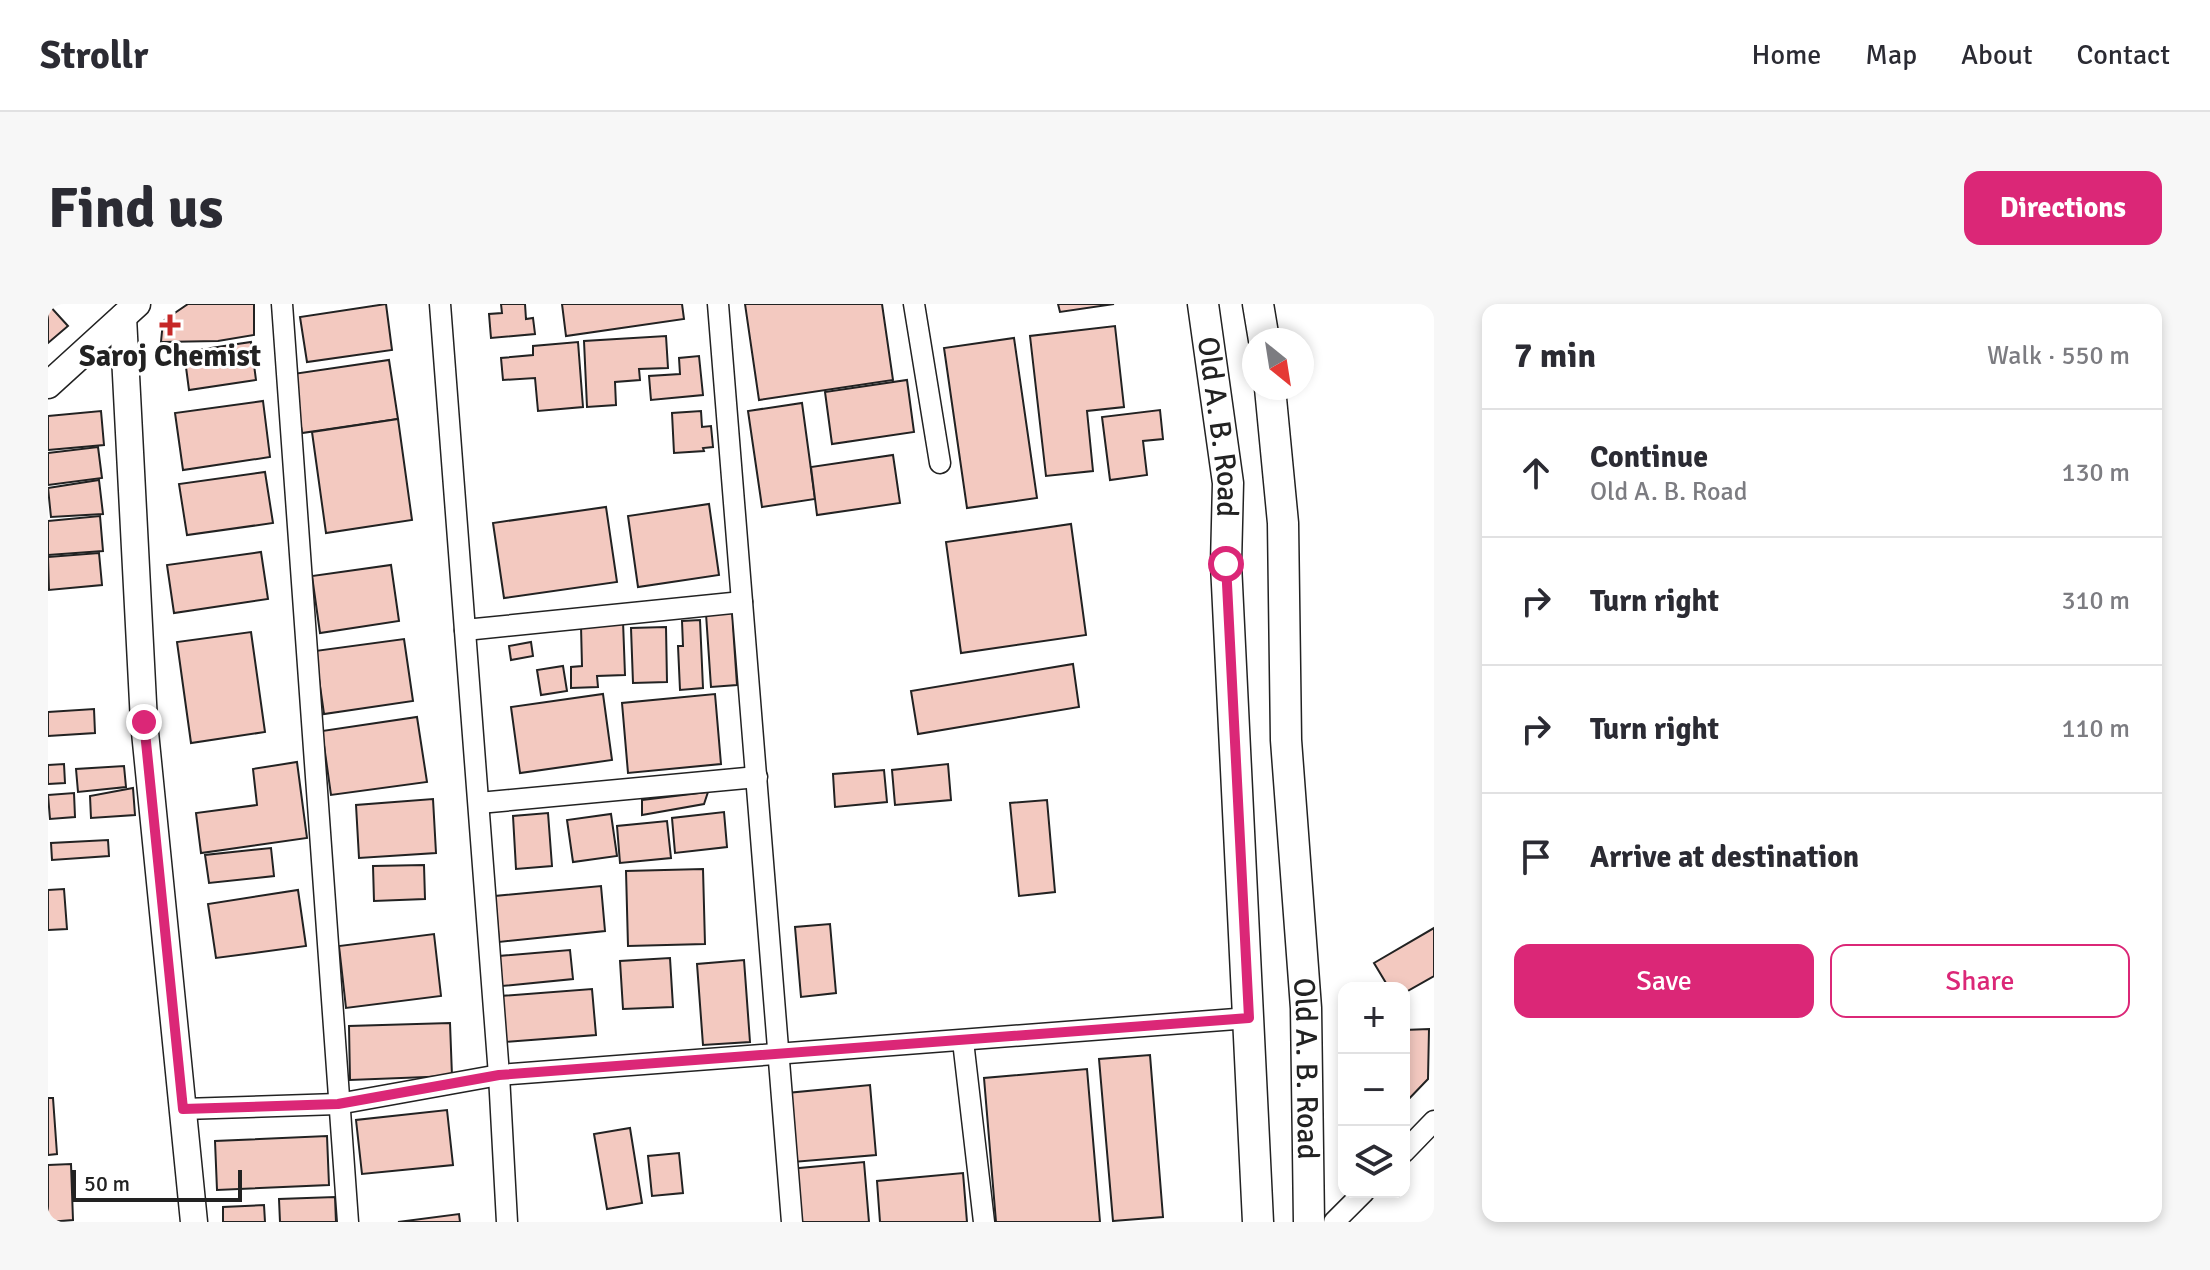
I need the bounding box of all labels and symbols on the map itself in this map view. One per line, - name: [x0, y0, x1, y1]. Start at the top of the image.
- marker: Saroj Chemist: [161, 316, 179, 334]
- north arrow: [1242, 328, 1314, 400]
- street label: Old A. B. Road: [1189, 334, 1247, 518]
- place label: Saroj Chemist: [79, 338, 261, 375]
- route start: [1208, 546, 1244, 582]
- route end: [126, 704, 162, 740]
- street label: Old A. B. Road: [1285, 976, 1327, 1160]
- scale bar: [72, 1166, 242, 1202]

